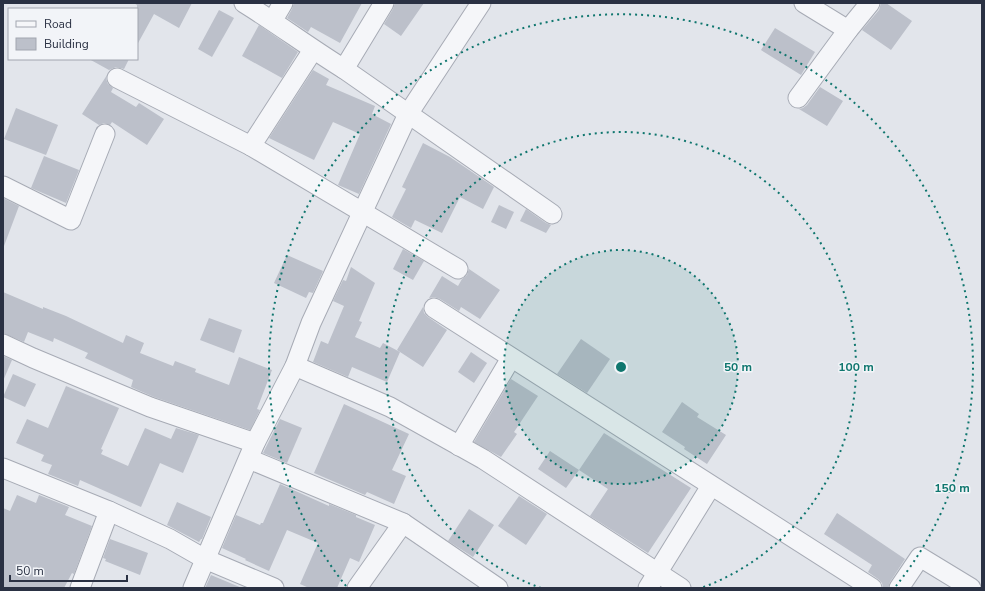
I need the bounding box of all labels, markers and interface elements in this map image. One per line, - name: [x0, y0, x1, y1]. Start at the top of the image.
- legend: [8, 8, 138, 60]
- text: Road: [44, 16, 72, 32]
- text: Building: [44, 36, 89, 52]
- text: 50 m: [724, 359, 752, 375]
- text: 100 m: [838, 359, 874, 375]
- centre of rings: [614, 360, 628, 374]
- text: 150 m: [934, 480, 970, 496]
- scale bar: [10, 557, 127, 583]
- text: 50 m: [16, 563, 44, 579]

